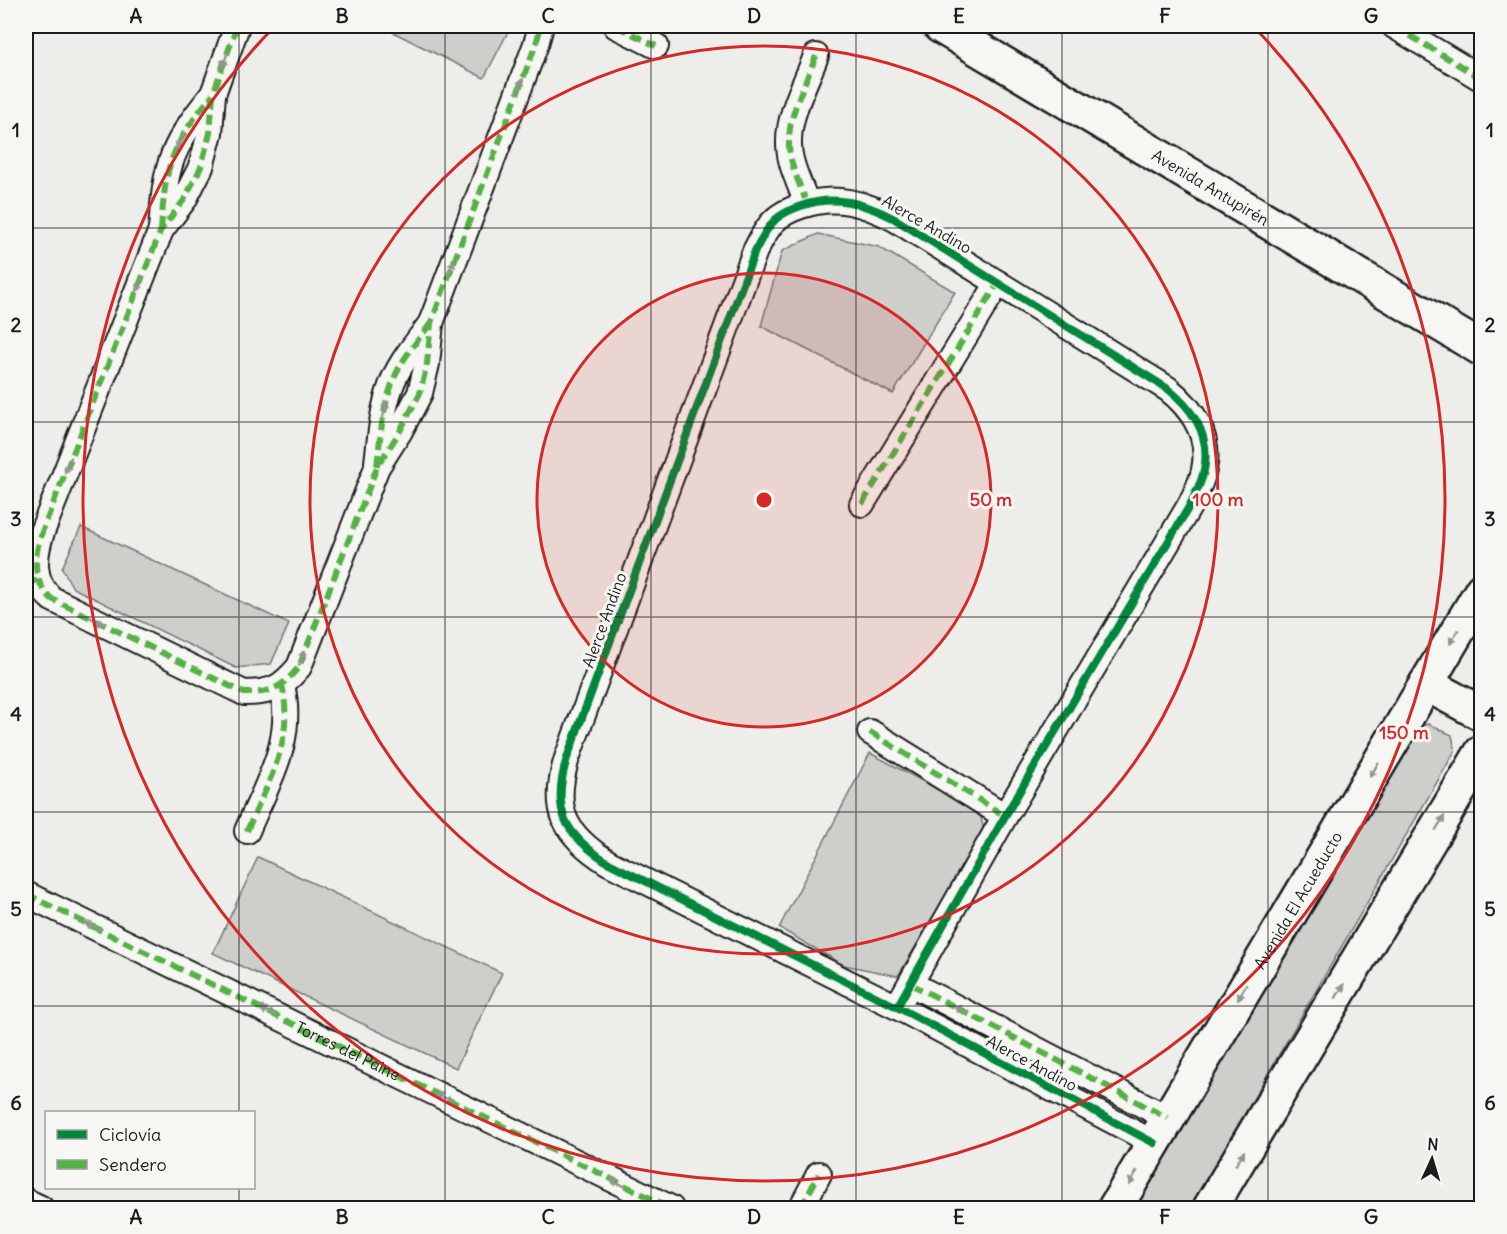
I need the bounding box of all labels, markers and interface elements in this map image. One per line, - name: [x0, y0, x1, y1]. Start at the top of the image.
- text: A: [130, 3, 143, 28]
- text: B: [335, 3, 349, 28]
- text: C: [541, 3, 555, 28]
- text: D: [747, 3, 761, 28]
- text: E: [953, 3, 965, 28]
- text: F: [1159, 3, 1171, 28]
- text: G: [1364, 3, 1378, 28]
- one-way arrow: [220, 51, 230, 69]
- one-way arrow: [516, 77, 526, 95]
- text: 1: [12, 117, 20, 142]
- text: 1: [1486, 117, 1494, 142]
- one-way arrow: [175, 134, 185, 151]
- street label: Avenida Antupirén: [1148, 145, 1273, 230]
- street label: Alerce Andino: [879, 190, 975, 258]
- one-way arrow: [447, 259, 457, 277]
- one-way arrow: [135, 275, 144, 293]
- text: 2: [11, 312, 22, 337]
- text: 2: [1485, 312, 1496, 337]
- one-way arrow: [381, 400, 391, 419]
- one-way arrow: [63, 457, 73, 475]
- text: 50 m: [970, 488, 1012, 511]
- text: 100 m: [1193, 488, 1244, 511]
- centre of rings: [754, 490, 774, 510]
- text: 3: [10, 506, 22, 531]
- text: 3: [1484, 506, 1496, 531]
- street label: Alerce Andino: [578, 570, 630, 670]
- one-way arrow: [88, 616, 106, 626]
- one-way arrow: [1448, 629, 1459, 645]
- one-way arrow: [298, 649, 307, 667]
- text: 4: [10, 701, 22, 726]
- text: 4: [1484, 701, 1496, 726]
- text: 150 m: [1379, 721, 1429, 744]
- one-way arrow: [1369, 762, 1380, 778]
- one-way arrow: [1434, 815, 1445, 831]
- street label: Avenida El Acueducto: [1249, 828, 1346, 972]
- text: 5: [10, 896, 22, 921]
- text: 5: [1484, 896, 1496, 921]
- one-way arrow: [84, 922, 101, 931]
- one-way arrow: [1334, 983, 1345, 999]
- one-way arrow: [1237, 984, 1248, 1000]
- one-way arrow: [952, 1005, 969, 1014]
- one-way arrow: [259, 1007, 276, 1016]
- street label: Torres del Paine: [292, 1017, 403, 1085]
- street label: Alerce Andino: [983, 1031, 1081, 1095]
- text: 6: [10, 1090, 22, 1115]
- text: 6: [1484, 1090, 1496, 1115]
- one-way arrow: [434, 1093, 451, 1102]
- legend: [45, 1111, 255, 1189]
- text: Ciclovía: [99, 1123, 161, 1146]
- north arrow: [1402, 1129, 1462, 1189]
- text: N: [1427, 1134, 1439, 1154]
- one-way arrow: [1235, 1150, 1246, 1166]
- text: Sendero: [99, 1153, 167, 1176]
- one-way arrow: [1128, 1170, 1138, 1187]
- one-way arrow: [610, 1178, 627, 1187]
- text: A: [130, 1204, 143, 1229]
- text: B: [335, 1204, 349, 1229]
- text: C: [541, 1204, 555, 1229]
- text: D: [747, 1204, 761, 1229]
- text: E: [953, 1204, 965, 1229]
- text: F: [1159, 1204, 1171, 1229]
- text: G: [1364, 1204, 1378, 1229]

